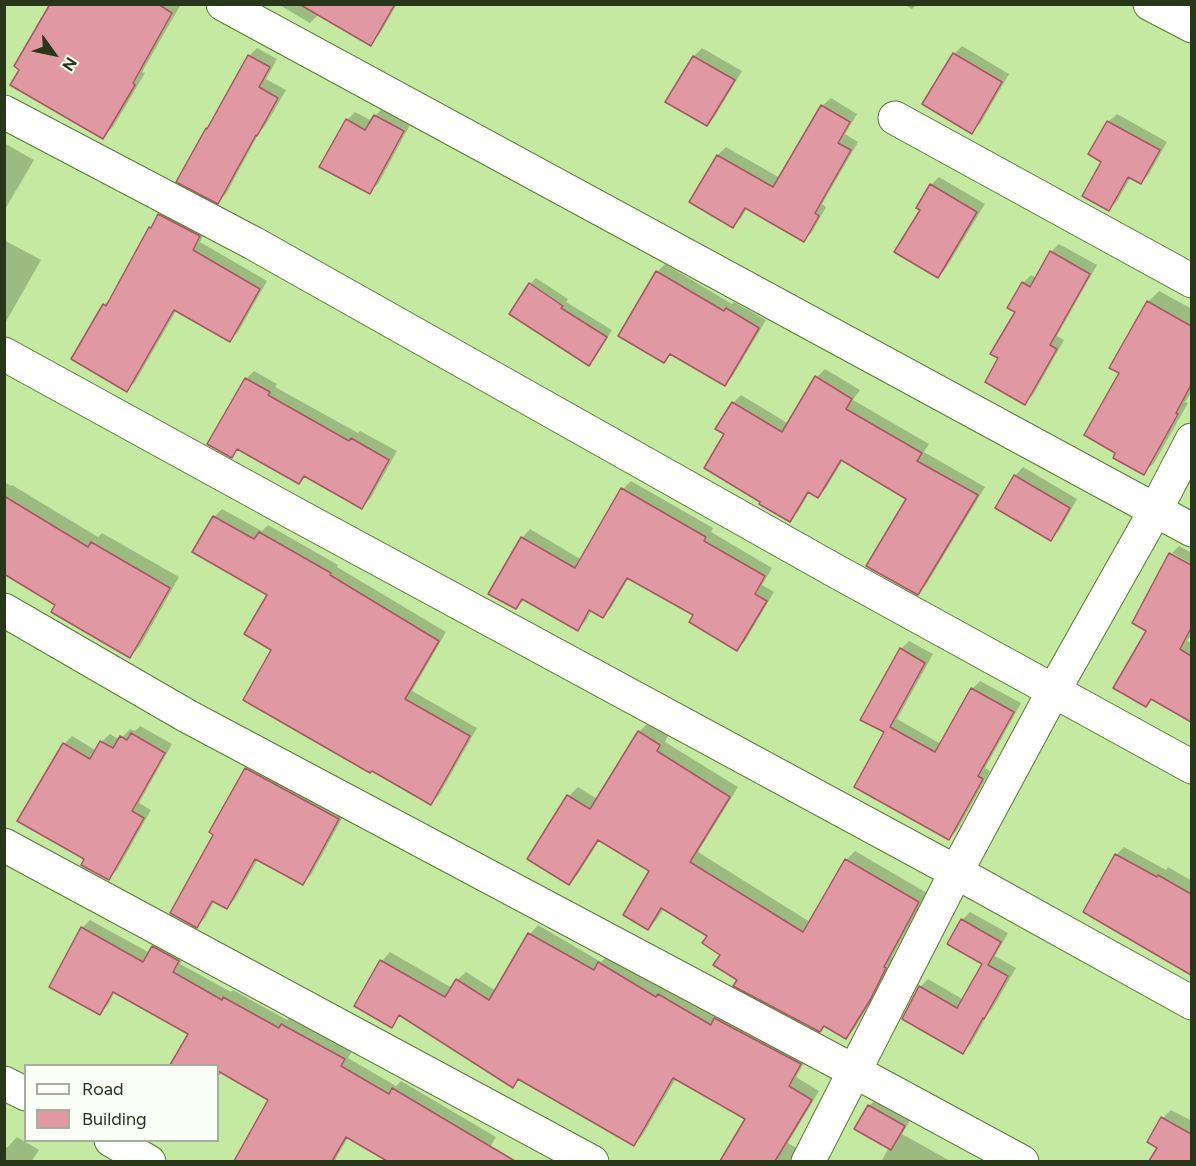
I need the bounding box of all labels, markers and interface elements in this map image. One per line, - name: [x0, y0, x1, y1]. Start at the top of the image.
- north arrow: [24, 24, 84, 84]
- text: N: [58, 54, 81, 74]
- legend: [24, 1064, 219, 1142]
- text: Road: [82, 1078, 123, 1100]
- text: Building: [82, 1108, 147, 1130]

